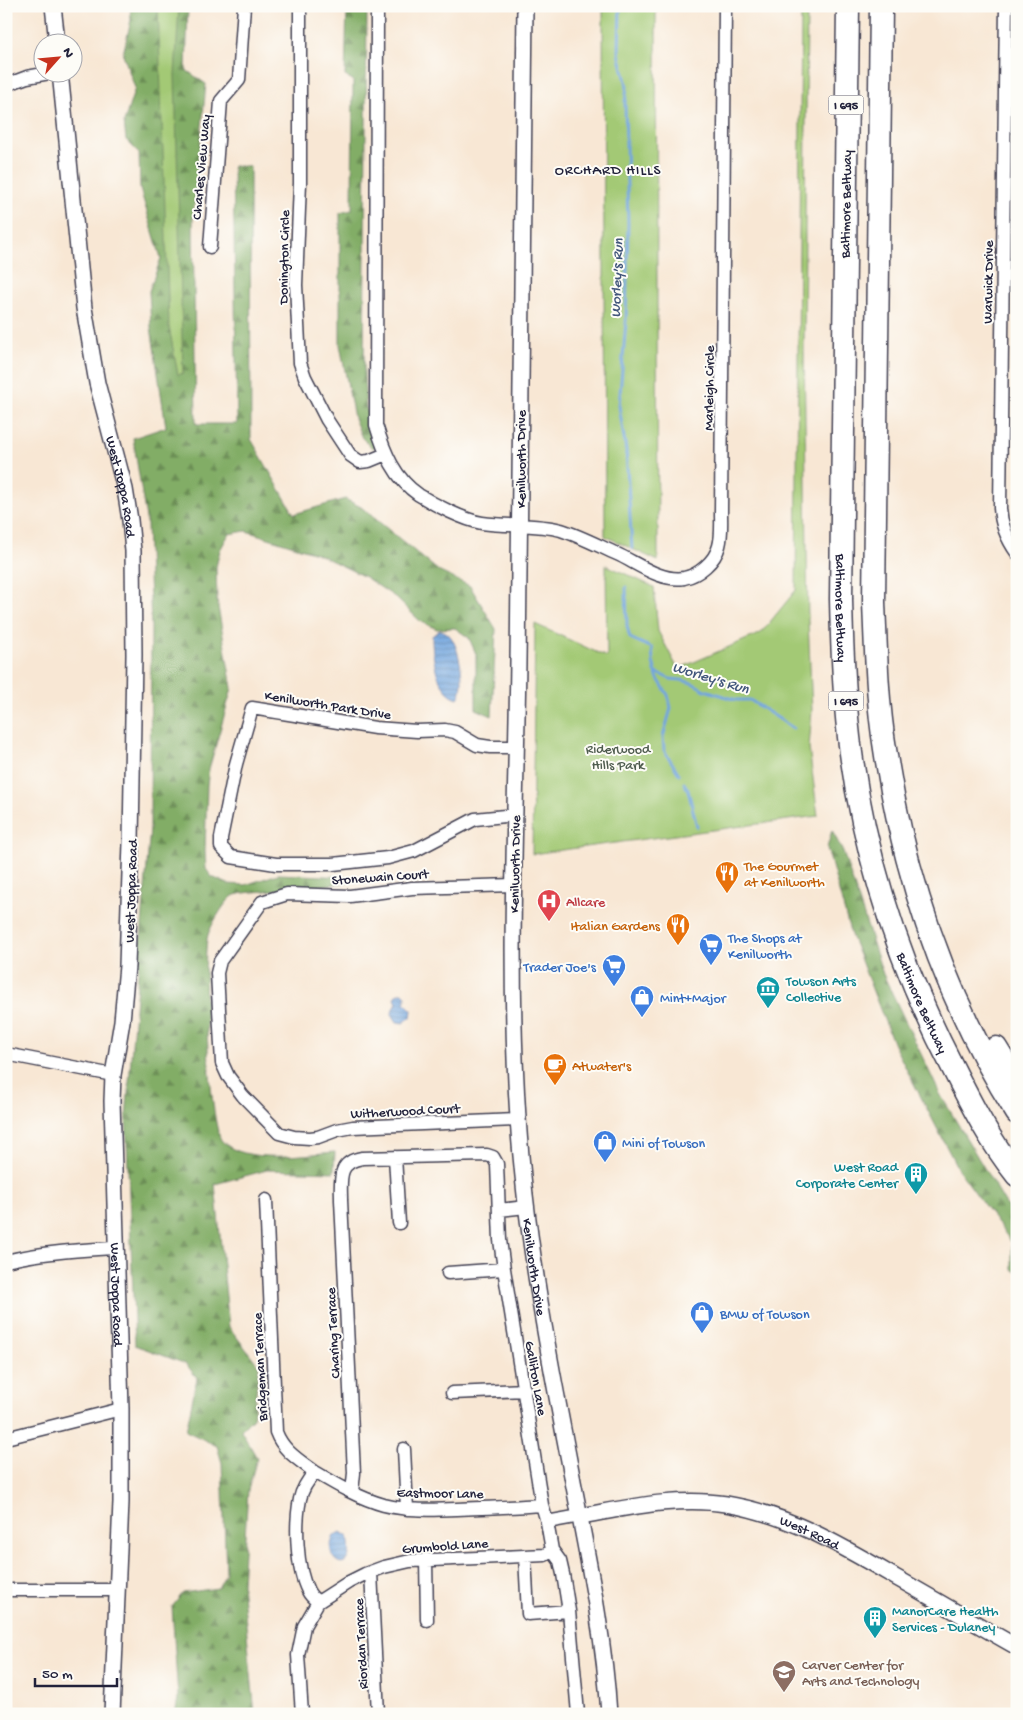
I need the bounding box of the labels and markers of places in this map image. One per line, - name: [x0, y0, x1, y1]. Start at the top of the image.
- place label: The Gourmet at Kenilworth: [743, 859, 825, 892]
- restaurant icon: The Gourmet at Kenilworth: [714, 860, 740, 894]
- hospital icon: Allcare: [536, 888, 562, 922]
- place label: Allcare: [566, 895, 606, 912]
- restaurant icon: Italian Gardens: [665, 912, 691, 946]
- place label: Italian Gardens: [570, 919, 661, 936]
- place label: The Shops at Kenilworth: [727, 931, 803, 964]
- supermarket icon: The Shops at Kenilworth: [698, 932, 724, 966]
- supermarket icon: Trader Joe's: [601, 953, 627, 987]
- place label: Trader Joe's: [523, 960, 597, 977]
- place label: Towson Arts Collective: [785, 974, 857, 1007]
- museum icon: Towson Arts Collective: [755, 975, 781, 1009]
- shop icon: Mint+Major: [629, 984, 655, 1018]
- place label: Mint+Major: [660, 991, 727, 1008]
- cafe icon: Atwater's: [542, 1052, 568, 1086]
- place label: Atwater's: [572, 1059, 632, 1076]
- shop icon: Mini of Towson: [592, 1129, 618, 1163]
- place label: Mini of Towson: [622, 1136, 706, 1153]
- place label: West Road Corporate Center: [796, 1160, 900, 1193]
- building icon: West Road Corporate Center: [903, 1161, 929, 1195]
- shop icon: BMW of Towson: [689, 1300, 715, 1334]
- place label: BMW of Towson: [719, 1307, 810, 1324]
- place label: ManorCare Health Services - Dulaney: [892, 1604, 999, 1637]
- building icon: ManorCare Health Services - Dulaney: [862, 1605, 888, 1639]
- place label: Carver Center for Arts and Technology: [802, 1658, 919, 1691]
- school or university icon: Carver Center for Arts and Technology: [771, 1659, 797, 1693]

